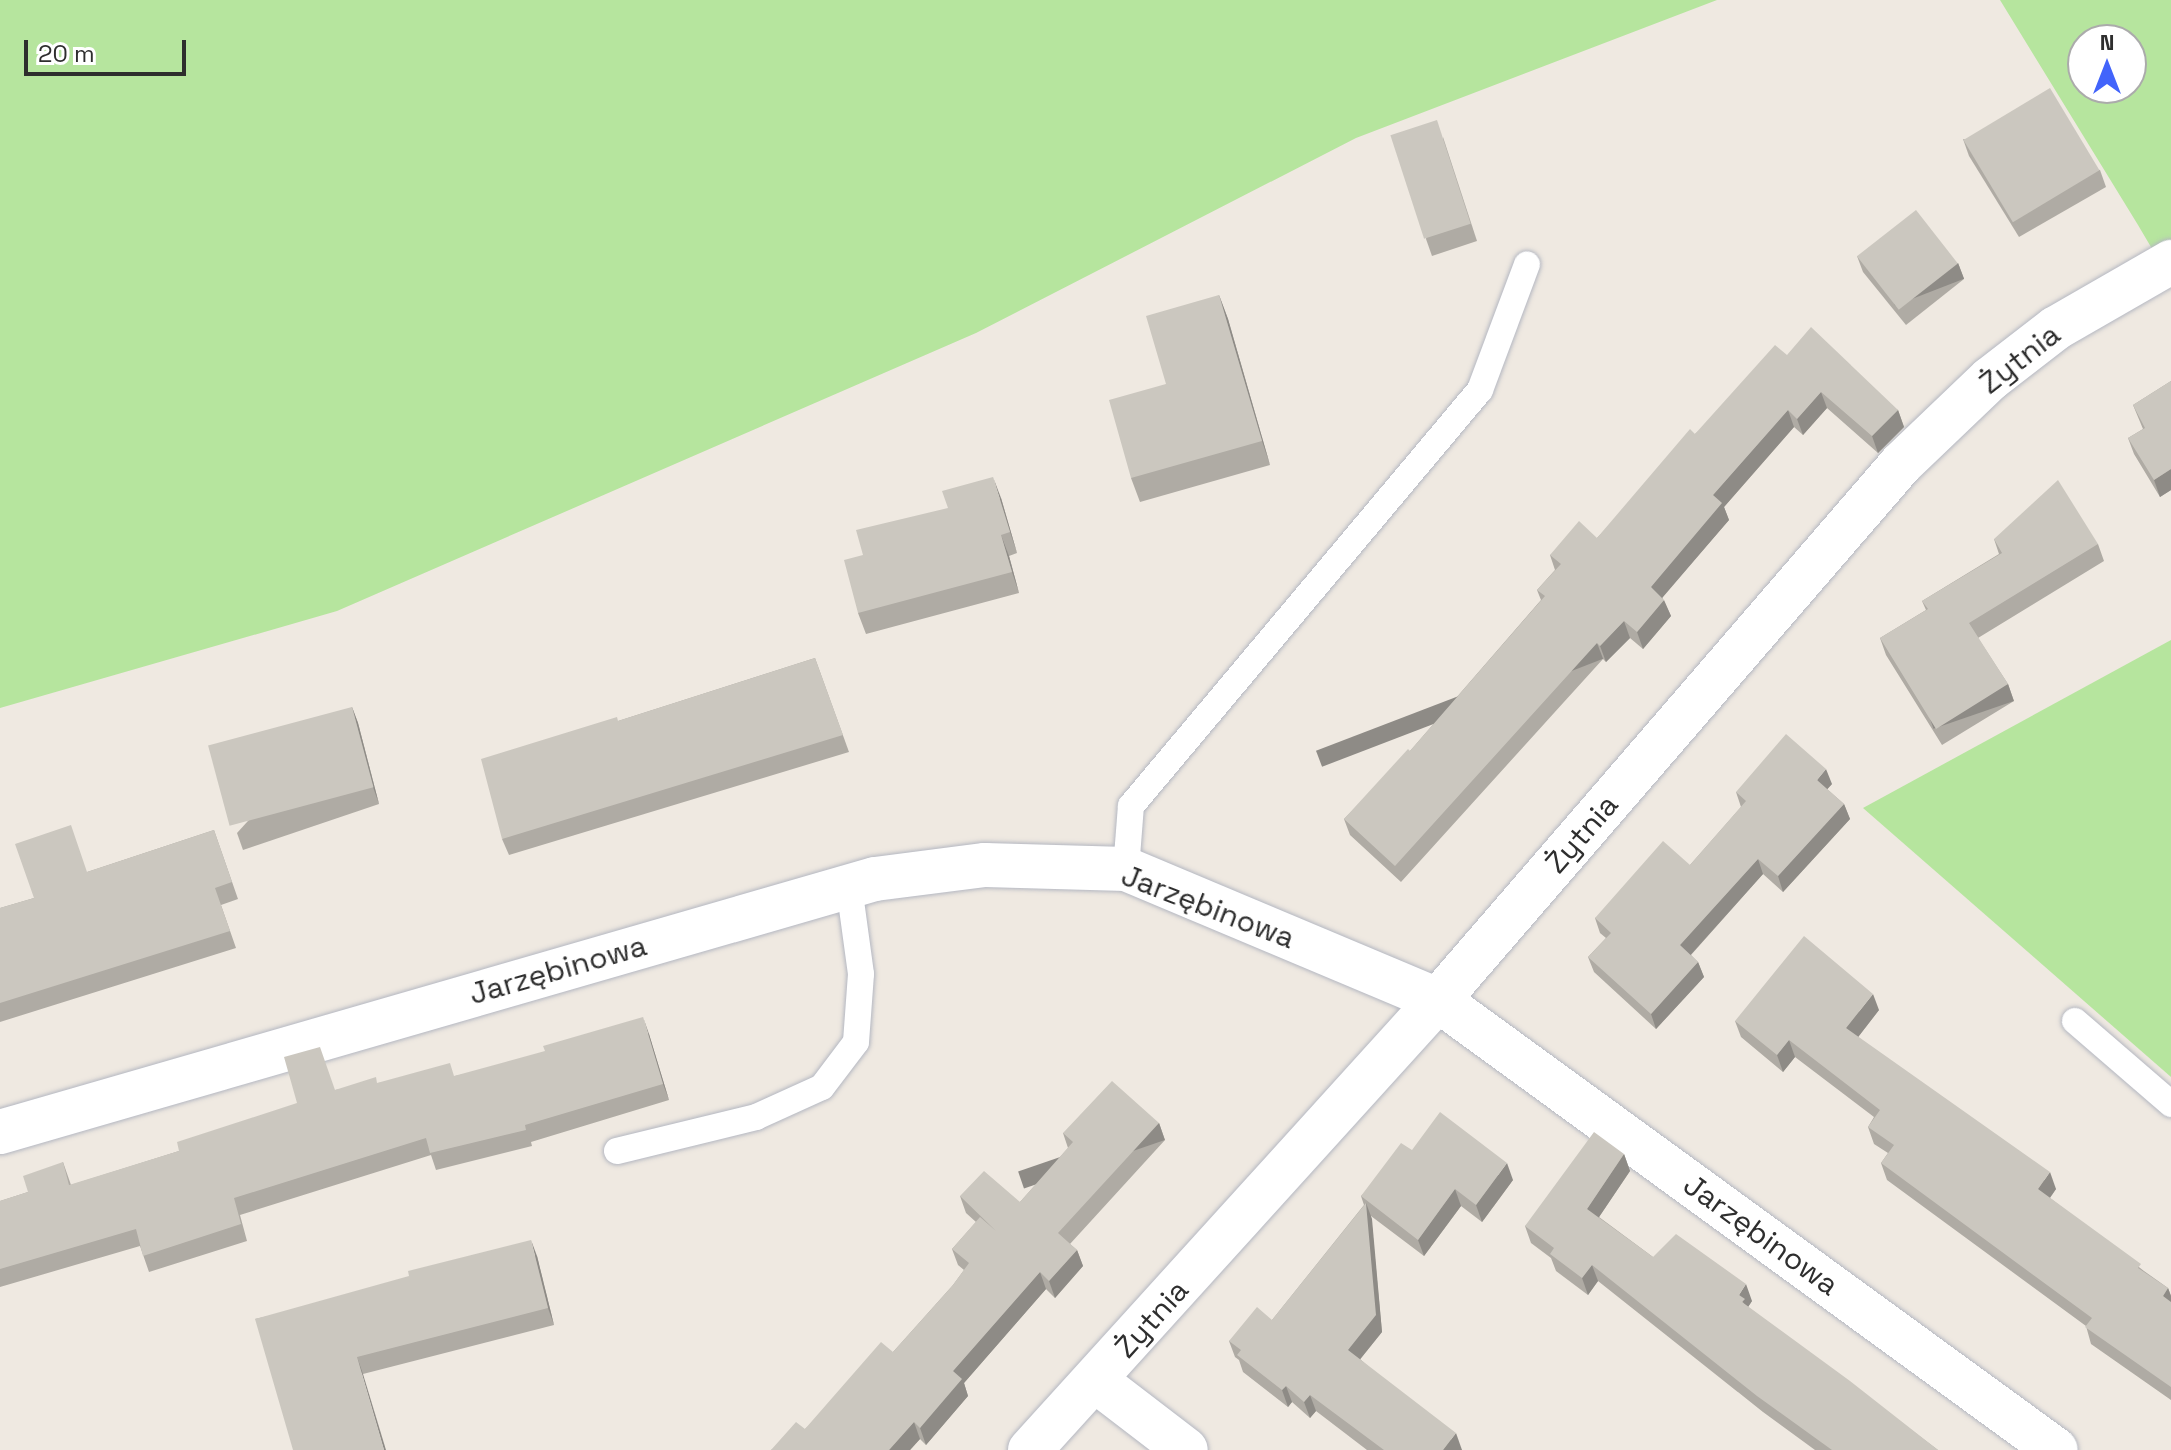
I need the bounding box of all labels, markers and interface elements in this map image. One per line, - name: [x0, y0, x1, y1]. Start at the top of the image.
- scale bar: [28, 24, 190, 74]
- north arrow: [2067, 24, 2147, 104]
- text: N: [2100, 28, 2114, 56]
- text: 20 m: [38, 38, 95, 69]
- street label: Żytnia: [1973, 316, 2067, 402]
- street label: Żytnia: [1538, 787, 1626, 881]
- street label: Jarzębinowa: [1116, 857, 1300, 957]
- street label: Jarzębinowa: [465, 928, 651, 1012]
- street label: Jarzębinowa: [1676, 1167, 1846, 1303]
- street label: Żytnia: [1108, 1273, 1196, 1365]

